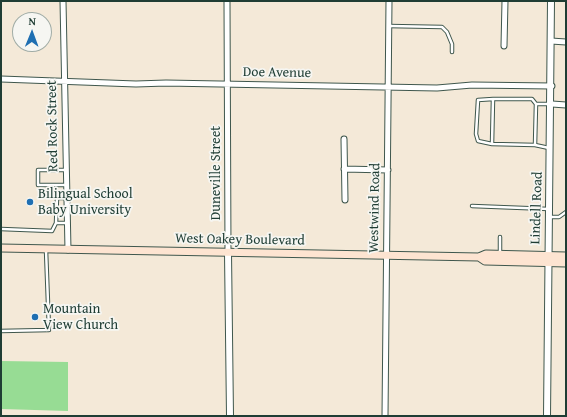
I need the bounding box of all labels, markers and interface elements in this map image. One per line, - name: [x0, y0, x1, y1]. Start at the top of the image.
- north arrow: [12, 12, 52, 52]
- text: N: [28, 13, 36, 29]
- street label: Doe Avenue: [243, 64, 311, 82]
- street label: Red Rock Street: [44, 80, 62, 172]
- street label: Duneville Street: [208, 126, 224, 220]
- street label: Westwind Road: [366, 163, 384, 253]
- street label: Lindell Road: [527, 171, 547, 245]
- place label: Bilingual School Baby University: [38, 186, 133, 218]
- marker: Bilingual School Baby University: [25, 197, 35, 207]
- street label: West Oakey Boulevard: [175, 230, 305, 250]
- place label: Mountain View Church: [43, 301, 118, 334]
- marker: Mountain View Church: [30, 312, 40, 322]

